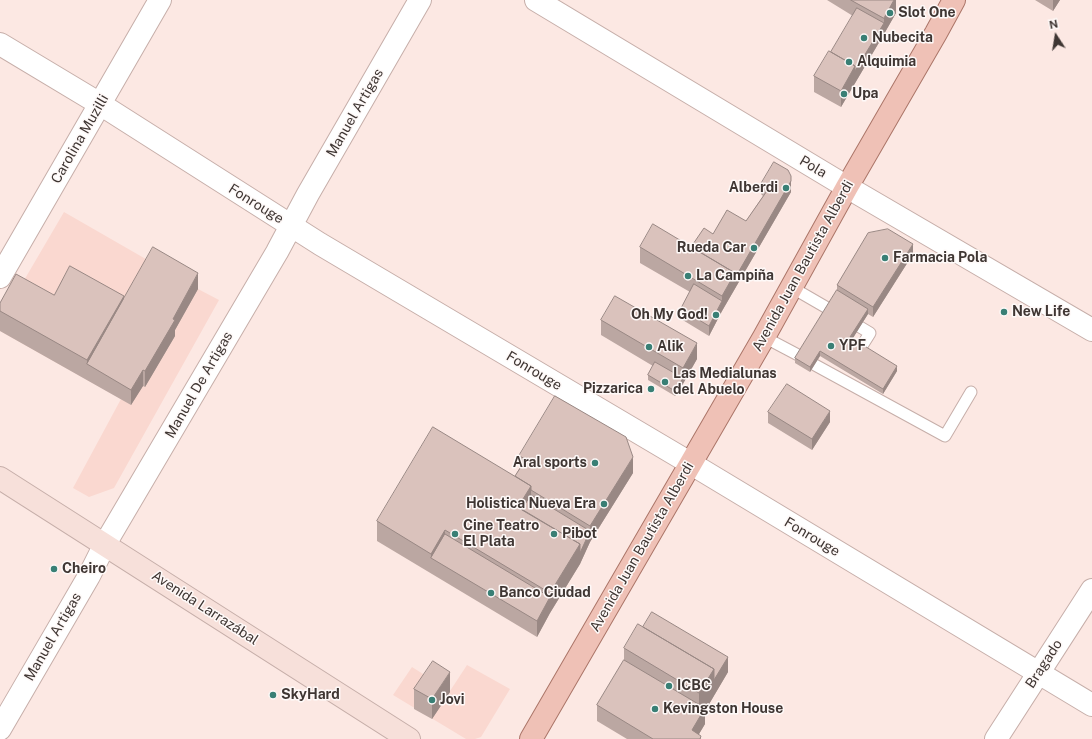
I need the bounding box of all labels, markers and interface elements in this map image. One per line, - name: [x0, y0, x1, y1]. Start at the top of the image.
- place label: Slot One: [898, 5, 956, 21]
- marker: Slot One: [885, 8, 895, 18]
- north arrow: [1036, 16, 1076, 56]
- text: N: [1048, 17, 1059, 31]
- place label: Nubecita: [872, 30, 933, 46]
- marker: Nubecita: [859, 33, 869, 43]
- place label: Alquimia: [857, 54, 916, 70]
- marker: Alquimia: [844, 57, 854, 67]
- street label: Manuel Artigas: [323, 66, 387, 160]
- place label: Upa: [852, 86, 879, 102]
- marker: Upa: [839, 89, 849, 99]
- street label: Carolina Muzilli: [48, 92, 112, 186]
- street label: Pola: [796, 152, 830, 182]
- street label: Avenida Juan Bautista Alberdi: [749, 177, 857, 355]
- street label: Fonrouge: [225, 180, 287, 228]
- place label: Alberdi: [729, 180, 778, 196]
- marker: Alberdi: [781, 183, 791, 193]
- place label: Rueda Car: [677, 240, 746, 256]
- marker: Rueda Car: [749, 243, 759, 253]
- place label: Farmacia Pola: [893, 250, 987, 266]
- marker: Farmacia Pola: [880, 253, 890, 263]
- place label: La Campiña: [696, 268, 774, 284]
- marker: La Campiña: [683, 271, 693, 281]
- place label: New Life: [1012, 304, 1070, 320]
- place label: Oh My God!: [631, 307, 708, 323]
- marker: New Life: [999, 307, 1009, 317]
- marker: Oh My God!: [711, 310, 721, 320]
- street label: Manuel De Artigas: [162, 329, 236, 441]
- place label: YPF: [839, 338, 866, 354]
- place label: Alik: [657, 339, 684, 355]
- marker: YPF: [826, 341, 836, 351]
- marker: Alik: [644, 342, 654, 352]
- street label: Fonrouge: [503, 348, 565, 394]
- place label: Las Medialunas del Abuelo: [673, 366, 777, 398]
- marker: Las Medialunas del Abuelo: [660, 377, 670, 387]
- place label: Pizzarica: [583, 381, 643, 397]
- marker: Pizzarica: [646, 384, 656, 394]
- place label: Aral sports: [513, 455, 587, 471]
- marker: Aral sports: [590, 458, 600, 468]
- street label: Avenida Juan Bautista Alberdi: [586, 459, 698, 635]
- place label: Holistica Nueva Era: [466, 496, 596, 512]
- marker: Holistica Nueva Era: [599, 499, 609, 509]
- street label: Fonrouge: [781, 514, 843, 560]
- place label: Cine Teatro El Plata: [463, 518, 539, 550]
- place label: Pibot: [562, 526, 597, 542]
- marker: Cine Teatro El Plata: [450, 529, 460, 539]
- marker: Pibot: [549, 529, 559, 539]
- place label: Cheiro: [62, 561, 106, 577]
- marker: Cheiro: [49, 564, 59, 574]
- street label: Avenida Larrazábal: [149, 567, 261, 649]
- place label: Banco Ciudad: [499, 585, 591, 601]
- marker: Banco Ciudad: [486, 588, 496, 598]
- street label: Manuel Artigas: [21, 590, 85, 684]
- street label: Bragado: [1022, 636, 1066, 692]
- place label: ICBC: [677, 678, 711, 694]
- marker: ICBC: [664, 681, 674, 691]
- place label: SkyHard: [281, 687, 340, 703]
- marker: SkyHard: [268, 690, 278, 700]
- place label: Jovi: [440, 692, 464, 708]
- marker: Jovi: [427, 695, 437, 705]
- place label: Kevingston House: [663, 701, 783, 717]
- marker: Kevingston House: [650, 704, 660, 714]

